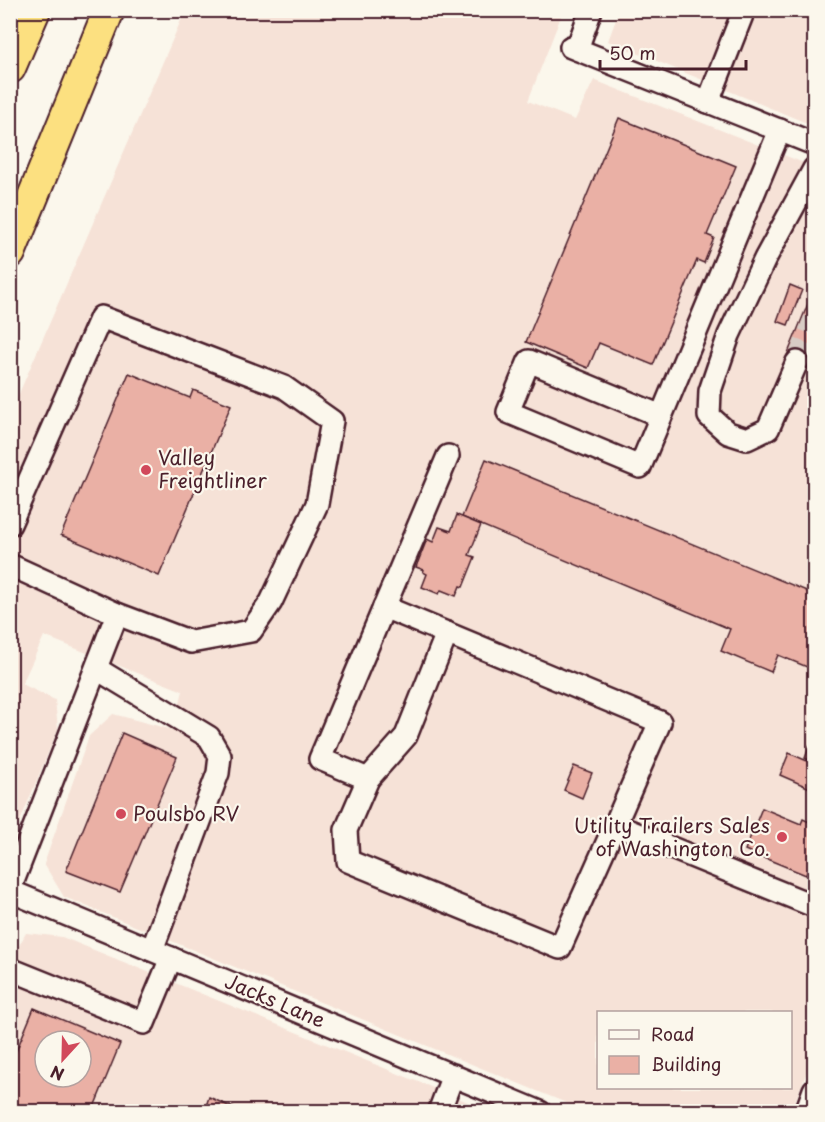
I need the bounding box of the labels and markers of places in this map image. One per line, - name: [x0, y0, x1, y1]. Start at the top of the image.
- place label: Valley Freightliner: [158, 442, 267, 495]
- marker: Valley Freightliner: [139, 463, 153, 477]
- place label: Poulsbo RV: [133, 798, 240, 828]
- marker: Poulsbo RV: [114, 807, 128, 821]
- place label: Utility Trailers Sales of Washington Co.: [574, 810, 770, 863]
- marker: Utility Trailers Sales of Washington Co.: [775, 830, 789, 844]

